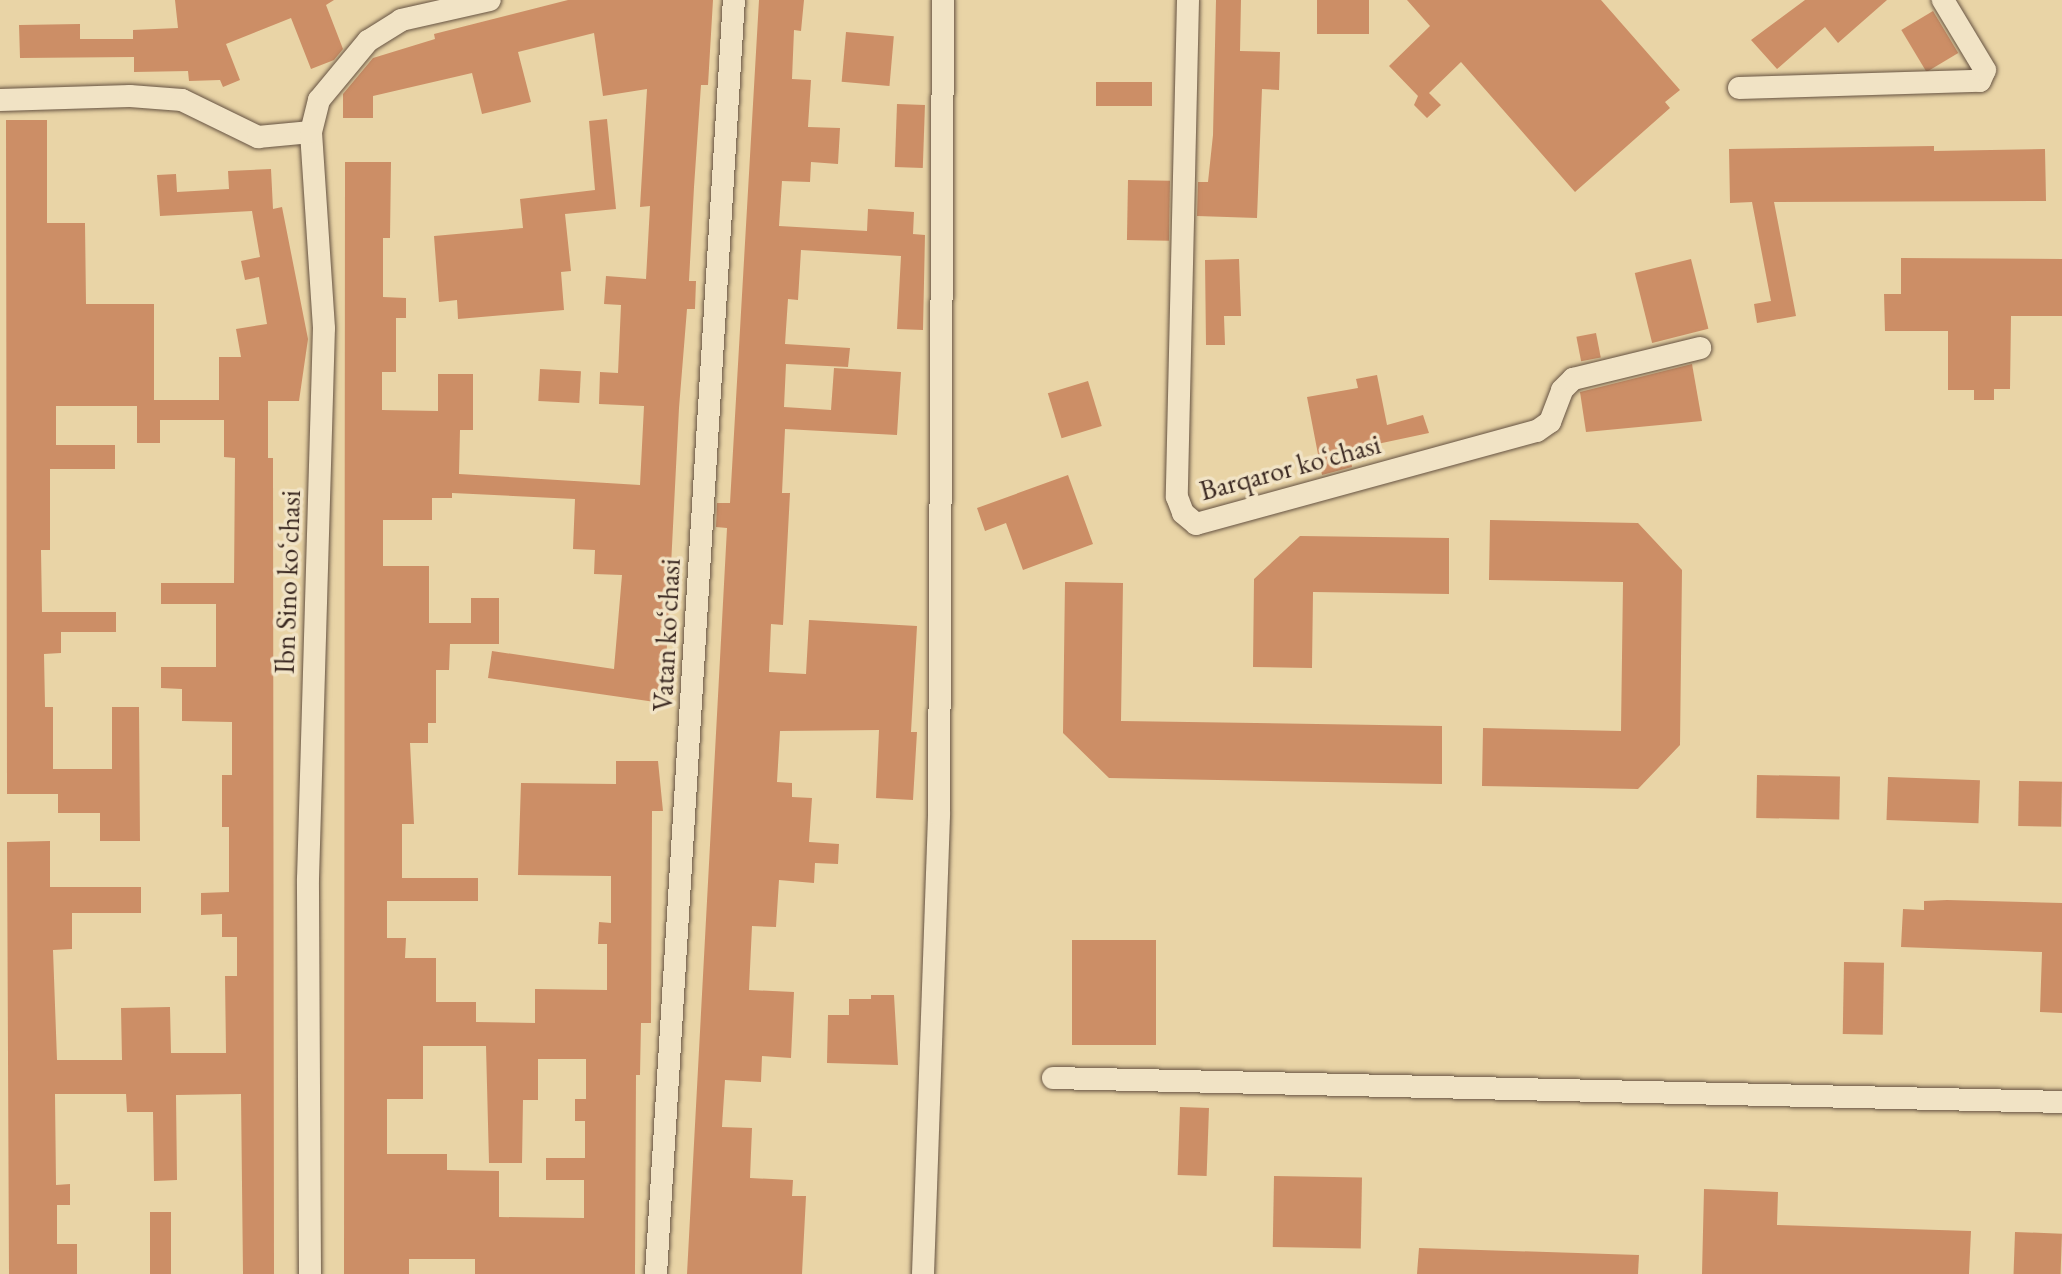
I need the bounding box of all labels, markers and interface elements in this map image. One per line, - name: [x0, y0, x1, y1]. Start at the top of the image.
- street label: Barqaror koʻchasi: [1196, 427, 1384, 507]
- street label: Ibn Sino koʻchasi: [267, 490, 307, 674]
- street label: Vatan koʻchasi: [645, 558, 687, 712]

